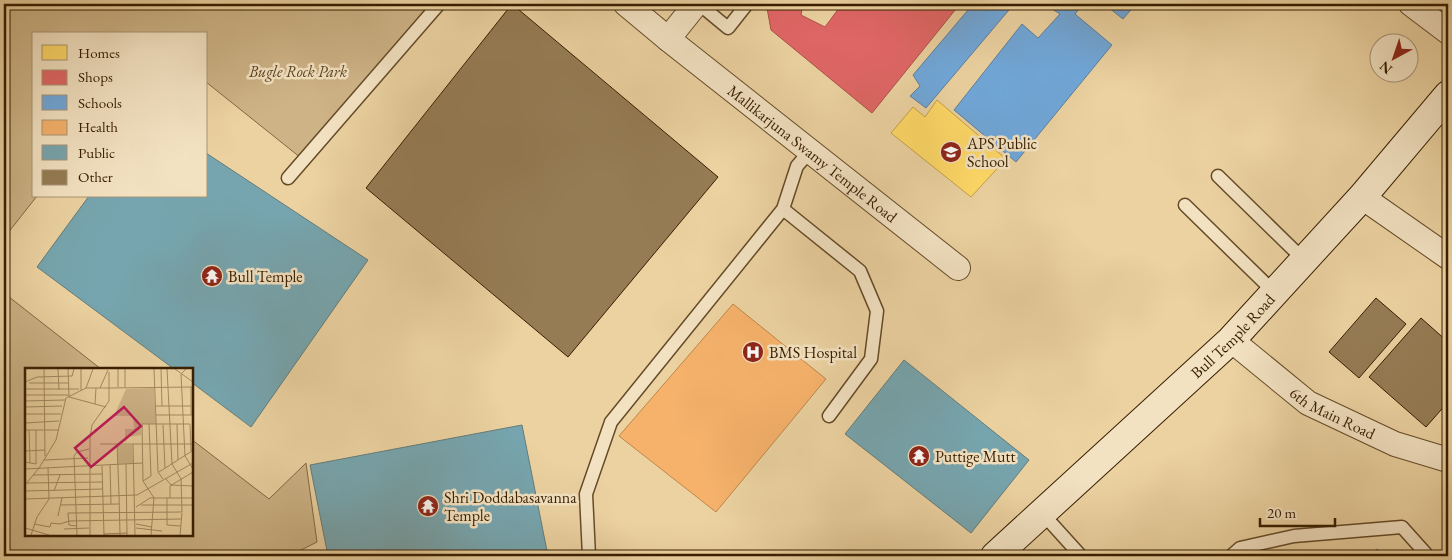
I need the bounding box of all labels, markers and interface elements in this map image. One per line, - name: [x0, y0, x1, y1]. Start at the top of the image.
- legend: [32, 32, 208, 198]
- north arrow: [1370, 32, 1420, 82]
- text: Homes: [78, 43, 120, 62]
- text: N: [1375, 57, 1396, 78]
- park label: Bugle Rock Park: [248, 61, 348, 82]
- text: Shops: [78, 67, 113, 86]
- street label: Mallikarjuna Swamy Temple Road: [723, 80, 902, 228]
- text: Schools: [78, 93, 122, 112]
- text: Health: [78, 117, 118, 136]
- place label: APS Public School: [966, 133, 1037, 172]
- school or university icon: APS Public School: [939, 140, 963, 164]
- text: Public: [78, 143, 115, 162]
- text: Other: [78, 167, 113, 186]
- temple icon: Bull Temple: [200, 264, 224, 288]
- place label: Bull Temple: [228, 266, 303, 287]
- street label: Bull Temple Road: [1186, 289, 1280, 383]
- hospital icon: BMS Hospital: [741, 340, 765, 364]
- place label: BMS Hospital: [769, 342, 857, 363]
- inset map: [25, 368, 192, 535]
- street label: 6th Main Road: [1285, 382, 1379, 445]
- temple icon: Puttige Mutt: [907, 444, 931, 468]
- place label: Puttige Mutt: [935, 446, 1016, 467]
- place label: Shri Doddabasavanna Temple: [444, 487, 577, 526]
- temple icon: Shri Doddabasavanna Temple: [416, 494, 440, 518]
- scale bar: [1260, 495, 1334, 527]
- text: 20 m: [1267, 503, 1296, 522]

